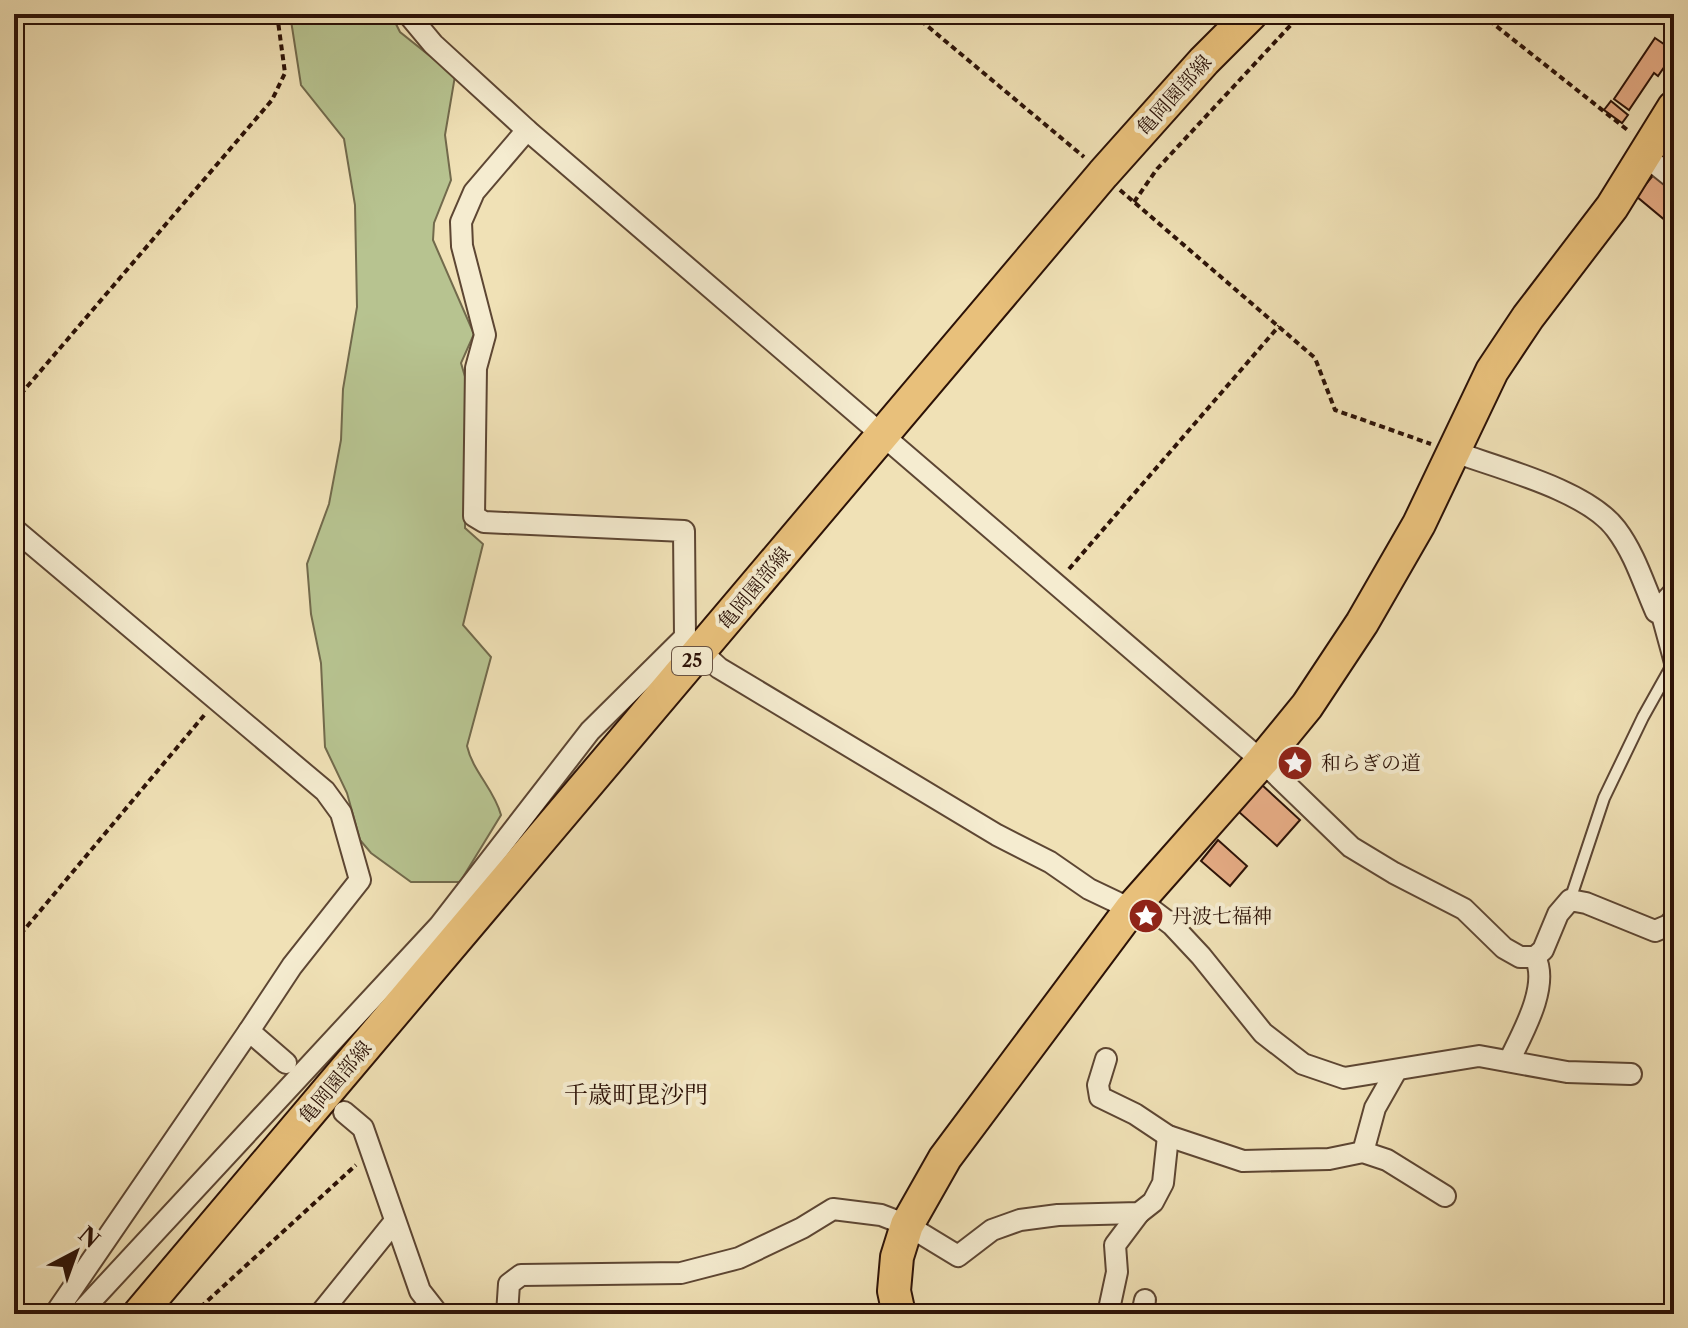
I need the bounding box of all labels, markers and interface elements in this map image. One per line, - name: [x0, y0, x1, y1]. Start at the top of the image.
- street label: 亀岡園部線: [1132, 50, 1216, 140]
- street label: 亀岡園部線: [713, 542, 795, 634]
- road number: 25: [672, 647, 712, 675]
- place icon: 和らぎの道: [1276, 744, 1314, 782]
- place label: 和らぎの道: [1321, 751, 1421, 775]
- place icon: 丹波七福神: [1127, 897, 1165, 935]
- place label: 丹波七福神: [1172, 904, 1272, 928]
- street label: 亀岡園部線: [294, 1036, 376, 1128]
- district label: 千歳町毘沙門: [564, 1080, 708, 1109]
- north arrow: [36, 1212, 116, 1292]
- text: N: [73, 1221, 105, 1254]

